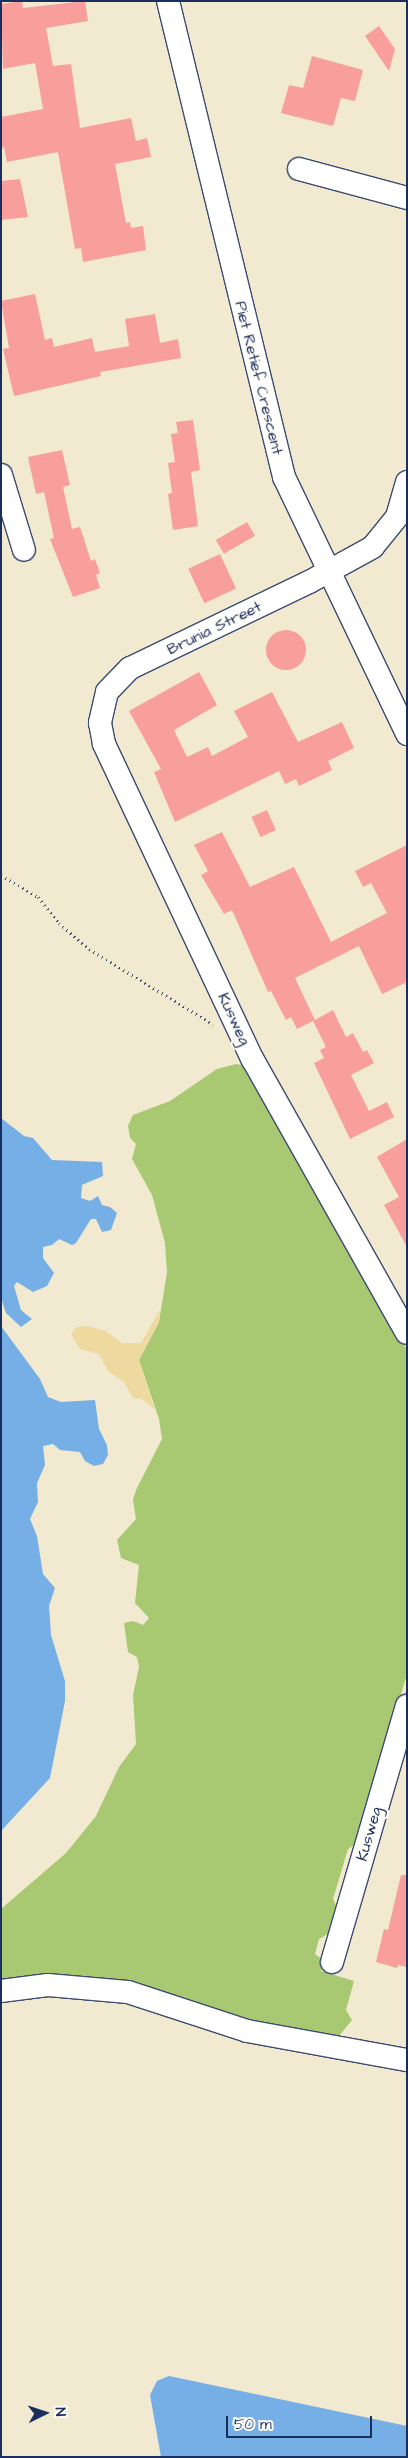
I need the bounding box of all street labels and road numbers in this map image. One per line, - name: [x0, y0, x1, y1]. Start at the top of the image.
- street label: Piet Retief Crescent: [231, 299, 287, 457]
- street label: Brunia Street: [164, 597, 264, 659]
- street label: Kusweg: [214, 990, 254, 1048]
- street label: Kusweg: [352, 1805, 386, 1863]

